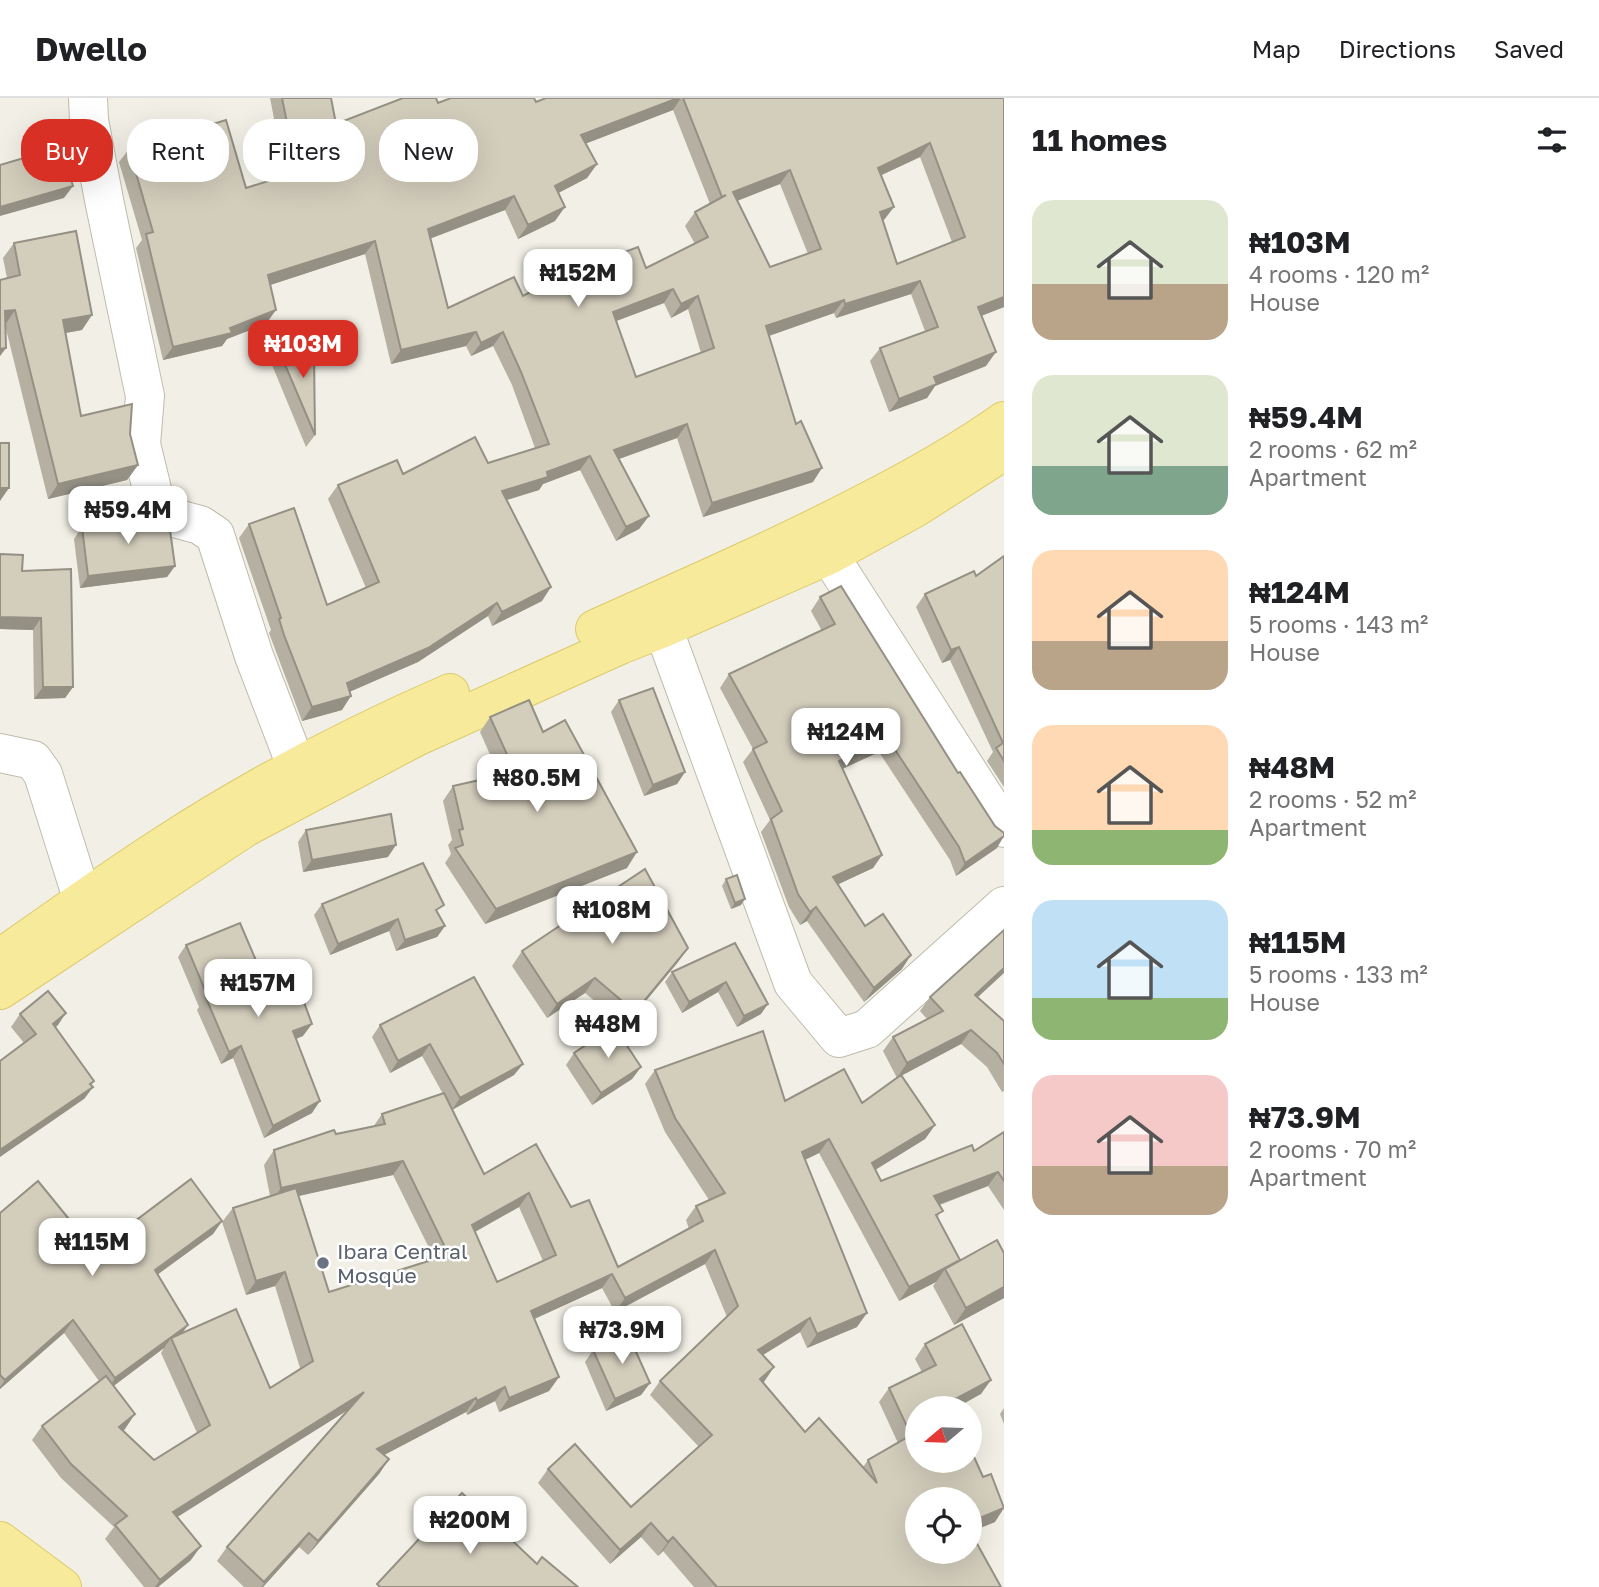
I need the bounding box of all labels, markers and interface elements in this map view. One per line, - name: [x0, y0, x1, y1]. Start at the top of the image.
- text: Dwello: [35, 29, 147, 68]
- text: Map: [1252, 34, 1301, 63]
- text: Directions: [1339, 34, 1456, 63]
- text: Saved: [1494, 34, 1564, 63]
- chip: Buy: [21, 119, 113, 182]
- chip: Rent: [127, 119, 229, 182]
- chip: Filters: [243, 119, 365, 182]
- chip: New: [379, 119, 478, 182]
- icon: filters: [1533, 121, 1571, 159]
- text: 11 homes: [1032, 122, 1167, 158]
- text: ₦103M: [1249, 224, 1351, 260]
- icon: home: [1088, 228, 1172, 312]
- pin: ₦152M: [529, 250, 627, 309]
- text: ₦152M: [540, 258, 617, 286]
- text: 4 rooms · 120 m²: [1249, 260, 1429, 288]
- text: House: [1249, 288, 1320, 316]
- pin: ₦103M: [254, 320, 352, 380]
- text: ₦103M: [264, 329, 342, 357]
- text: ₦59.4M: [1249, 399, 1363, 435]
- icon: home: [1088, 403, 1172, 487]
- text: 2 rooms · 62 m²: [1249, 435, 1417, 463]
- text: Apartment: [1249, 463, 1367, 491]
- pin: ₦59.4M: [71, 486, 185, 546]
- text: ₦59.4M: [84, 495, 172, 523]
- text: ₦124M: [1249, 574, 1350, 610]
- icon: home: [1088, 578, 1172, 662]
- text: 5 rooms · 143 m²: [1249, 610, 1428, 638]
- text: House: [1249, 638, 1320, 666]
- pin: ₦124M: [797, 708, 895, 768]
- text: ₦124M: [807, 717, 885, 745]
- text: ₦48M: [1249, 749, 1335, 785]
- icon: home: [1088, 753, 1172, 837]
- pin: ₦80.5M: [480, 754, 594, 814]
- text: ₦80.5M: [493, 763, 581, 791]
- text: 2 rooms · 52 m²: [1249, 785, 1416, 813]
- text: Apartment: [1249, 813, 1367, 841]
- pin: ₦108M: [563, 886, 661, 946]
- text: ₦108M: [573, 895, 651, 923]
- text: ₦115M: [1249, 924, 1347, 960]
- icon: home: [1088, 928, 1172, 1012]
- pin: ₦157M: [209, 960, 307, 1019]
- text: 5 rooms · 133 m²: [1249, 960, 1428, 988]
- text: ₦157M: [220, 968, 296, 996]
- text: House: [1249, 988, 1320, 1016]
- pin: ₦48M: [567, 1000, 649, 1060]
- text: ₦48M: [575, 1009, 641, 1037]
- text: ₦73.9M: [1249, 1099, 1361, 1135]
- icon: home: [1088, 1103, 1172, 1187]
- text: 2 rooms · 70 m²: [1249, 1135, 1416, 1163]
- text: Apartment: [1249, 1163, 1367, 1191]
- pin: ₦115M: [43, 1218, 141, 1278]
- text: ₦115M: [55, 1227, 129, 1255]
- place label: Ibara Central Mosque: [337, 1238, 468, 1288]
- marker: Ibara Central Mosque: [315, 1255, 331, 1271]
- pin: ₦73.9M: [565, 1306, 679, 1366]
- text: ₦73.9M: [579, 1315, 665, 1343]
- north arrow: [905, 1396, 982, 1474]
- map controls: [905, 1396, 982, 1564]
- button: locate: [905, 1487, 982, 1564]
- pin: ₦200M: [421, 1496, 519, 1556]
- text: ₦200M: [429, 1505, 511, 1533]

